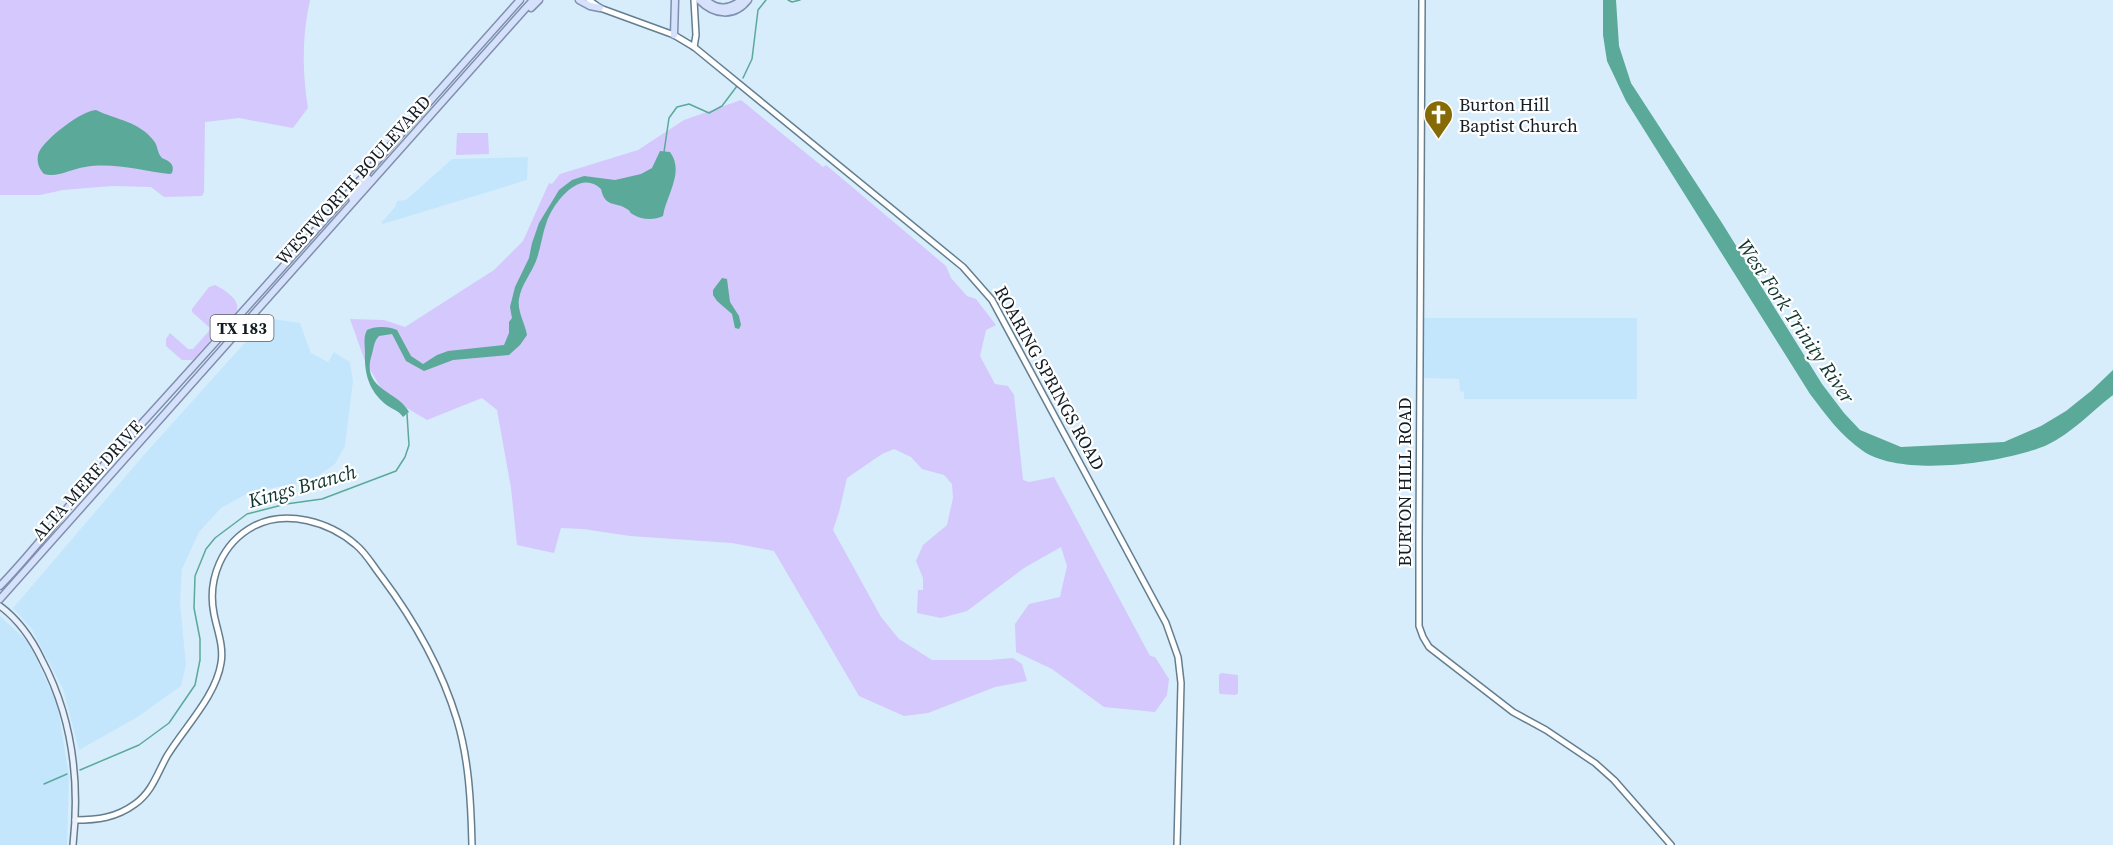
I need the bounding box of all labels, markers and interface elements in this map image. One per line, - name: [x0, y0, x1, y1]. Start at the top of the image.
- street label: WESTWORTH BOULEVARD: [270, 90, 436, 270]
- place label: Burton Hill Baptist Church: [1459, 92, 1578, 138]
- church icon: Burton Hill Baptist Church: [1422, 98, 1454, 140]
- water label: West Fork Trinity River: [1731, 233, 1862, 410]
- street label: ROARING SPRINGS ROAD: [989, 281, 1111, 475]
- road number: TX 183: [210, 315, 274, 341]
- street label: BURTON HILL ROAD: [1392, 397, 1417, 567]
- street label: ALTA MERE DRIVE: [26, 414, 148, 546]
- water label: Kings Branch: [244, 457, 359, 515]

